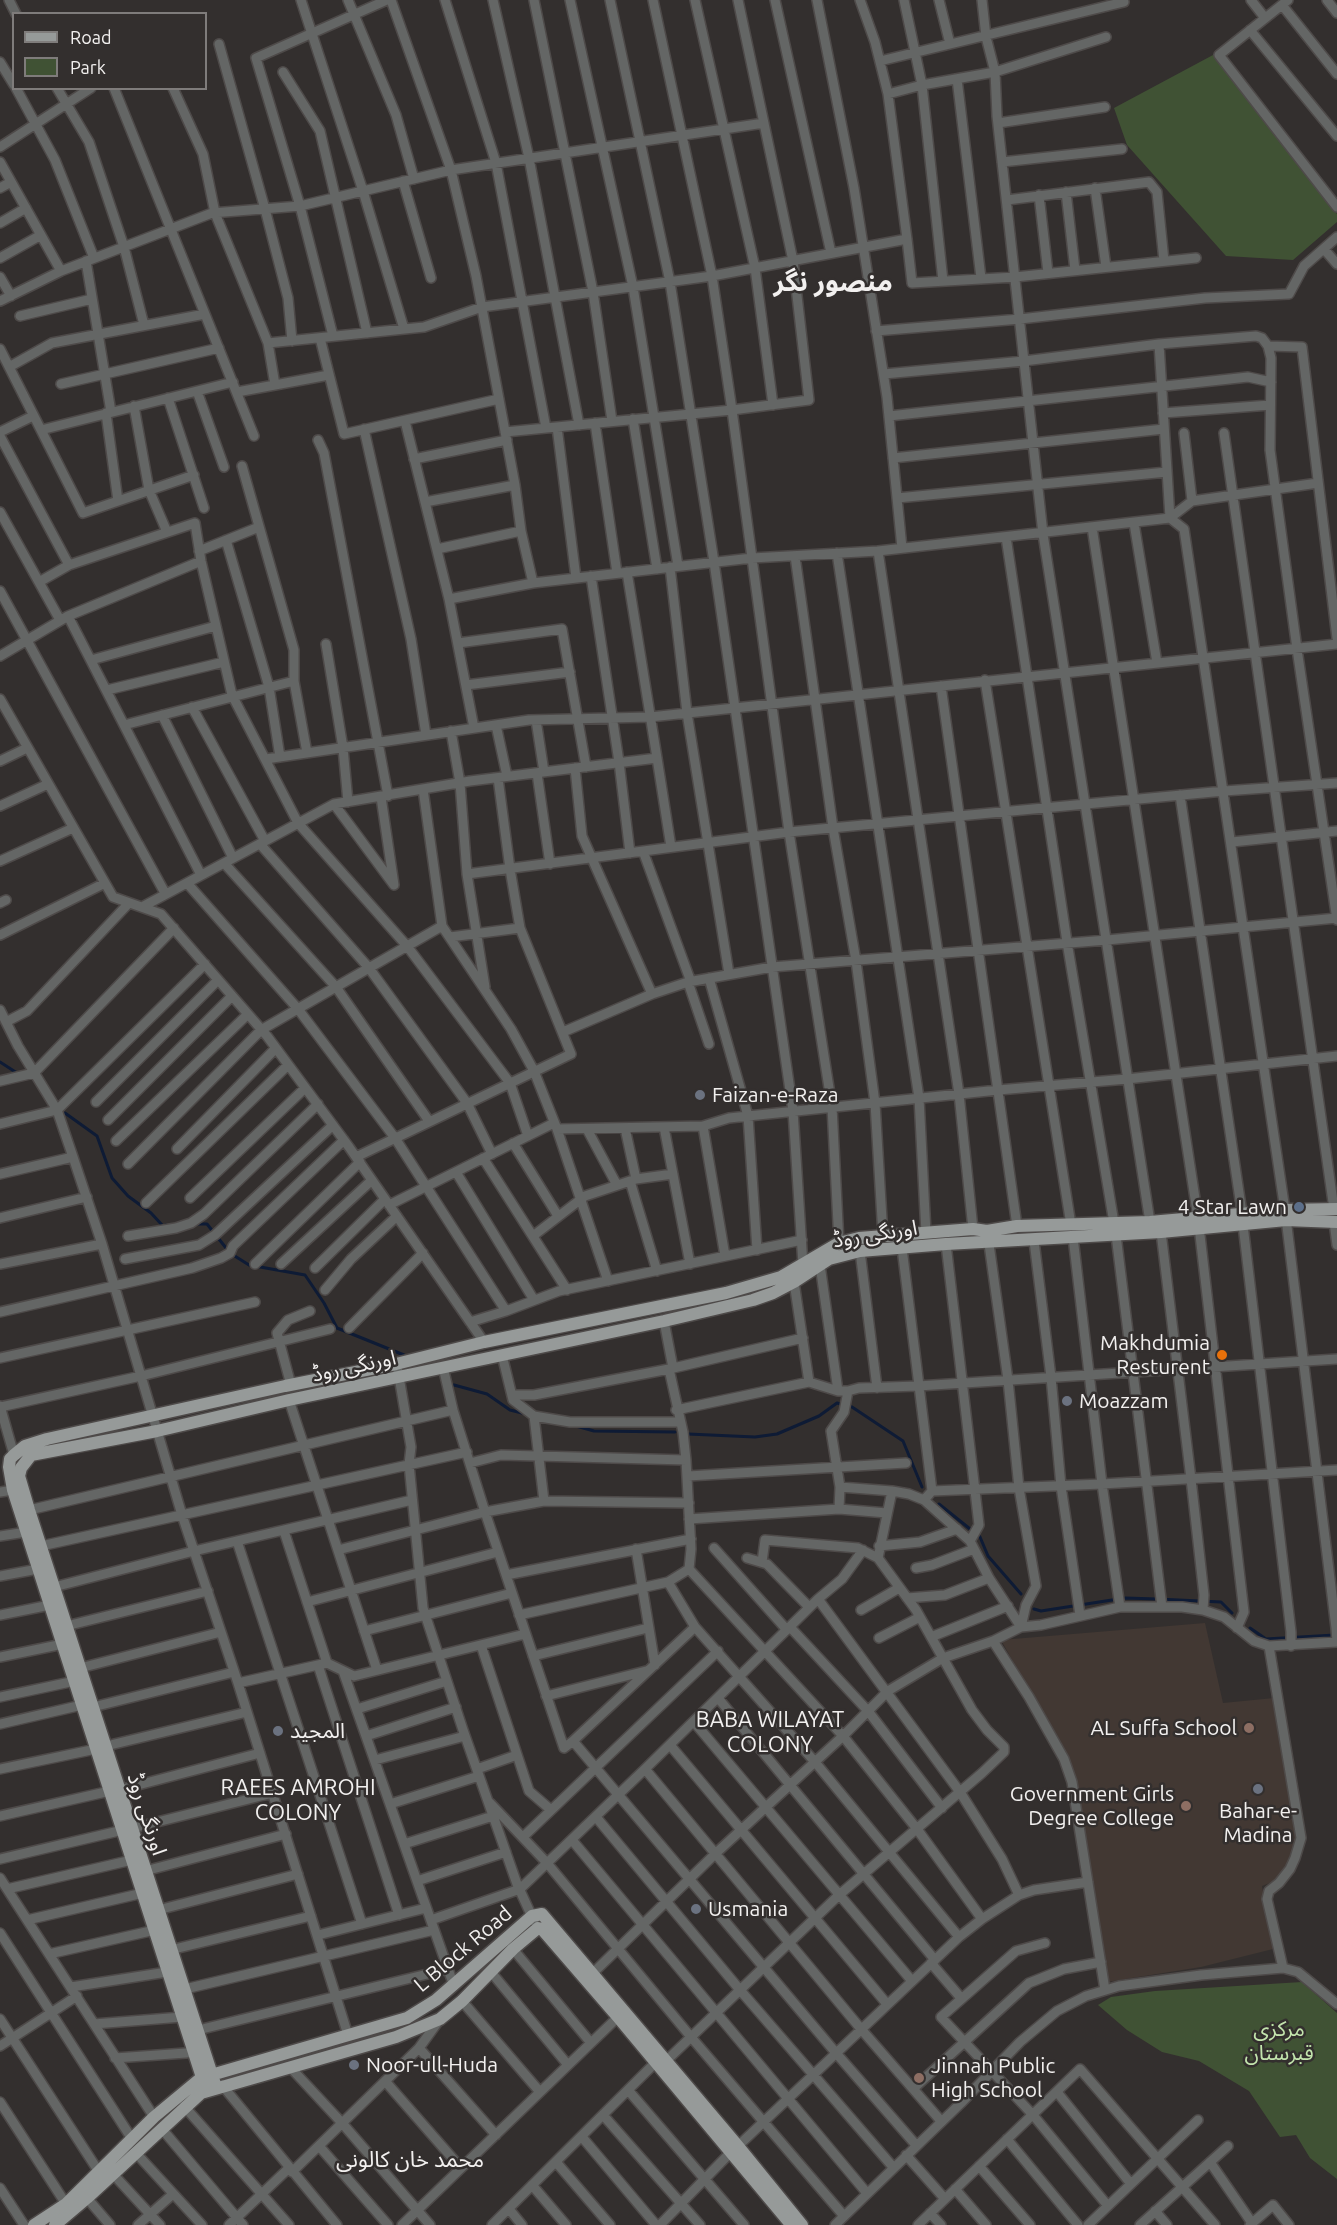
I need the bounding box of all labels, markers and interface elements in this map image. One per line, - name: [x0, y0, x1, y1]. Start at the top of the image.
- legend: [12, 12, 207, 90]
- text: Road: [70, 27, 112, 47]
- text: Park: [70, 57, 106, 77]
- district label: منصور نگر: [773, 266, 893, 298]
- place label: Faizan-e-Raza: [712, 1082, 839, 1108]
- marker: Faizan-e-Raza: [693, 1088, 707, 1102]
- place label: 4 Star Lawn: [1178, 1194, 1287, 1220]
- marker: 4 Star Lawn: [1292, 1200, 1306, 1214]
- street label: اورنگی روڈ: [831, 1215, 919, 1253]
- place label: Makhdumia Resturent: [1100, 1330, 1210, 1380]
- street label: اورنگی روڈ: [310, 1345, 398, 1387]
- marker: Makhdumia Resturent: [1215, 1348, 1229, 1362]
- place label: Moazzam: [1079, 1388, 1169, 1414]
- marker: Moazzam: [1060, 1394, 1074, 1408]
- district label: BABA WILAYAT COLONY: [687, 1707, 853, 1759]
- place label: AL Suffa School: [1090, 1715, 1237, 1741]
- place label: المجید: [290, 1718, 345, 1744]
- marker: AL Suffa School: [1242, 1721, 1256, 1735]
- marker: المجید: [271, 1724, 285, 1738]
- street label: اورنگی روڈ: [122, 1770, 172, 1858]
- district label: RAEES AMROHI COLONY: [211, 1775, 385, 1826]
- place label: Government Girls Degree College: [1010, 1781, 1174, 1831]
- marker: Bahar-e- Madina: [1251, 1782, 1265, 1796]
- place label: Bahar-e- Madina: [1219, 1798, 1297, 1848]
- marker: Government Girls Degree College: [1179, 1799, 1193, 1813]
- place label: Usmania: [708, 1896, 788, 1922]
- street label: L Block Road: [409, 1901, 517, 1997]
- marker: Usmania: [689, 1902, 703, 1916]
- park label: مرکزی قبرستان: [1244, 2016, 1314, 2066]
- place label: Noor-ull-Huda: [366, 2052, 498, 2078]
- place label: Jinnah Public High School: [931, 2053, 1055, 2103]
- marker: Noor-ull-Huda: [347, 2058, 361, 2072]
- marker: Jinnah Public High School: [912, 2071, 926, 2085]
- district label: محمد خان کالونی: [336, 2147, 484, 2173]

